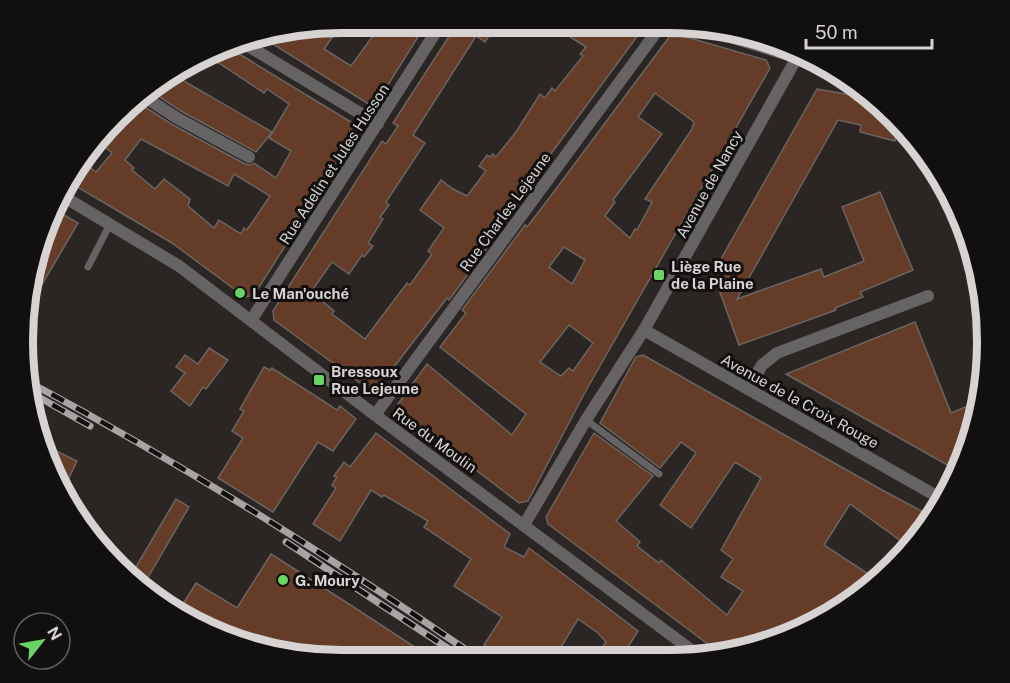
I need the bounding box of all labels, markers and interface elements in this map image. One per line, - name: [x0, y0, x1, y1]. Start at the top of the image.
- scale bar: [806, 12, 932, 50]
- text: 50 m: [815, 22, 858, 43]
- street label: Rue Adelin et Jules Husson: [276, 81, 392, 247]
- street label: Avenue de Nancy: [672, 127, 746, 241]
- street label: Rue Charles Lejeune: [456, 149, 554, 275]
- place label: Liège Rue de la Plaine: [671, 258, 754, 292]
- marker: Liège Rue de la Plaine: [652, 268, 666, 282]
- place label: Le Man'ouché: [252, 285, 349, 302]
- marker: Le Man'ouché: [233, 286, 247, 300]
- street label: Avenue de la Croix Rouge: [718, 351, 882, 451]
- place label: Bressoux Rue Lejeune: [331, 363, 419, 397]
- marker: Bressoux Rue Lejeune: [312, 373, 326, 387]
- street label: Rue du Moulin: [390, 404, 480, 476]
- place label: G. Moury: [295, 572, 360, 589]
- marker: G. Moury: [276, 573, 290, 587]
- north arrow: [12, 611, 72, 671]
- text: N: [43, 623, 66, 644]

